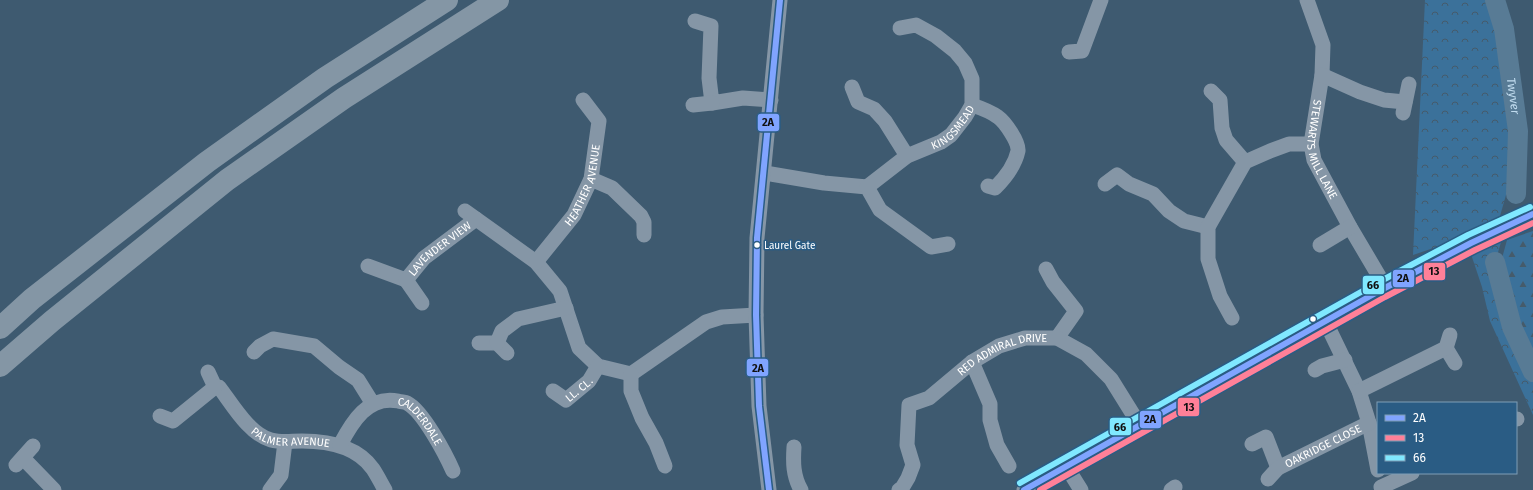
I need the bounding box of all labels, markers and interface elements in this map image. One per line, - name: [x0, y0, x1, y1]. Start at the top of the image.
- water label: Twyver: [1504, 77, 1523, 116]
- street label: STEWARTS MILL LANE: [1304, 99, 1340, 202]
- street label: KINGSMEAD: [929, 103, 977, 152]
- line badge: 2A: [757, 113, 780, 132]
- text: 2A: [762, 116, 775, 129]
- street label: HEATHER AVENUE: [562, 143, 603, 229]
- street label: LAVENDER VIEW: [406, 219, 474, 279]
- marker: Laurel Gate: [752, 240, 762, 250]
- place label: Laurel Gate: [764, 240, 815, 252]
- line badge: 13: [1423, 262, 1446, 281]
- text: 13: [1429, 265, 1440, 278]
- line badge: 2A: [1392, 269, 1415, 288]
- text: 2A: [1397, 272, 1410, 285]
- line badge: 66: [1362, 275, 1385, 295]
- text: 66: [1367, 279, 1379, 292]
- unlabelled marker: [1308, 314, 1318, 324]
- street label: RED ADMIRAL DRIVE: [955, 332, 1047, 379]
- line badge: 2A: [746, 358, 769, 377]
- text: 2A: [752, 362, 765, 375]
- street label: LL. CL.: [563, 376, 596, 405]
- street label: CALDERDALE: [397, 395, 445, 448]
- line badge: 13: [1177, 397, 1200, 417]
- text: 13: [1184, 401, 1195, 414]
- legend: [1377, 402, 1517, 474]
- line badge: 2A: [1139, 410, 1162, 429]
- text: 2A: [1413, 411, 1426, 425]
- text: 2A: [1144, 413, 1157, 426]
- line badge: 66: [1109, 417, 1132, 436]
- text: 66: [1114, 421, 1126, 434]
- street label: OAKRIDGE CLOSE: [1283, 422, 1364, 471]
- street label: PALMER AVENUE: [248, 425, 331, 450]
- text: 13: [1413, 431, 1424, 445]
- text: 66: [1413, 451, 1426, 465]

